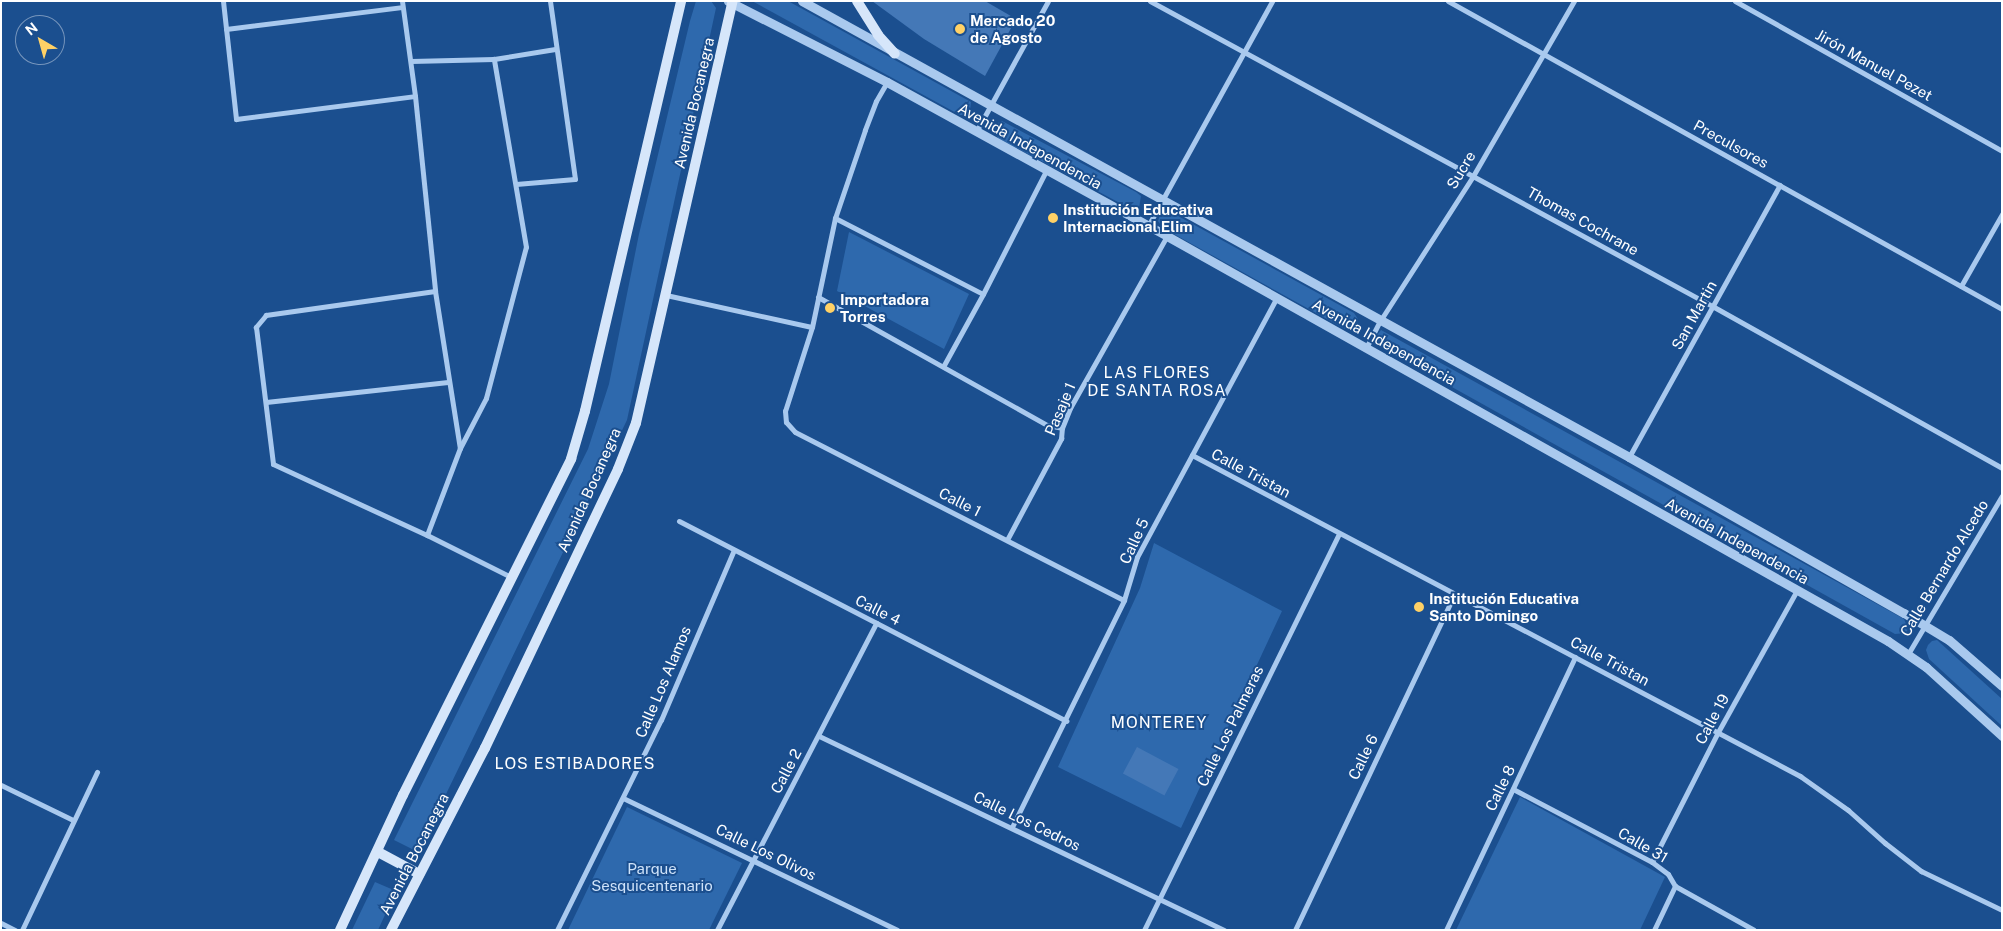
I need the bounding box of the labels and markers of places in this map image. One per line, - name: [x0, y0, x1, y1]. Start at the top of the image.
- place label: Mercado 20 de Agosto: [970, 11, 1055, 46]
- marker: Mercado 20 de Agosto: [954, 23, 966, 35]
- place label: Institución Educativa Internacional Elim: [1063, 200, 1213, 235]
- marker: Institución Educativa Internacional Elim: [1047, 212, 1059, 224]
- place label: Importadora Torres: [840, 290, 929, 325]
- marker: Importadora Torres: [824, 302, 836, 314]
- place label: Institución Educativa Santo Domingo: [1429, 589, 1579, 624]
- marker: Institución Educativa Santo Domingo: [1413, 601, 1425, 613]

